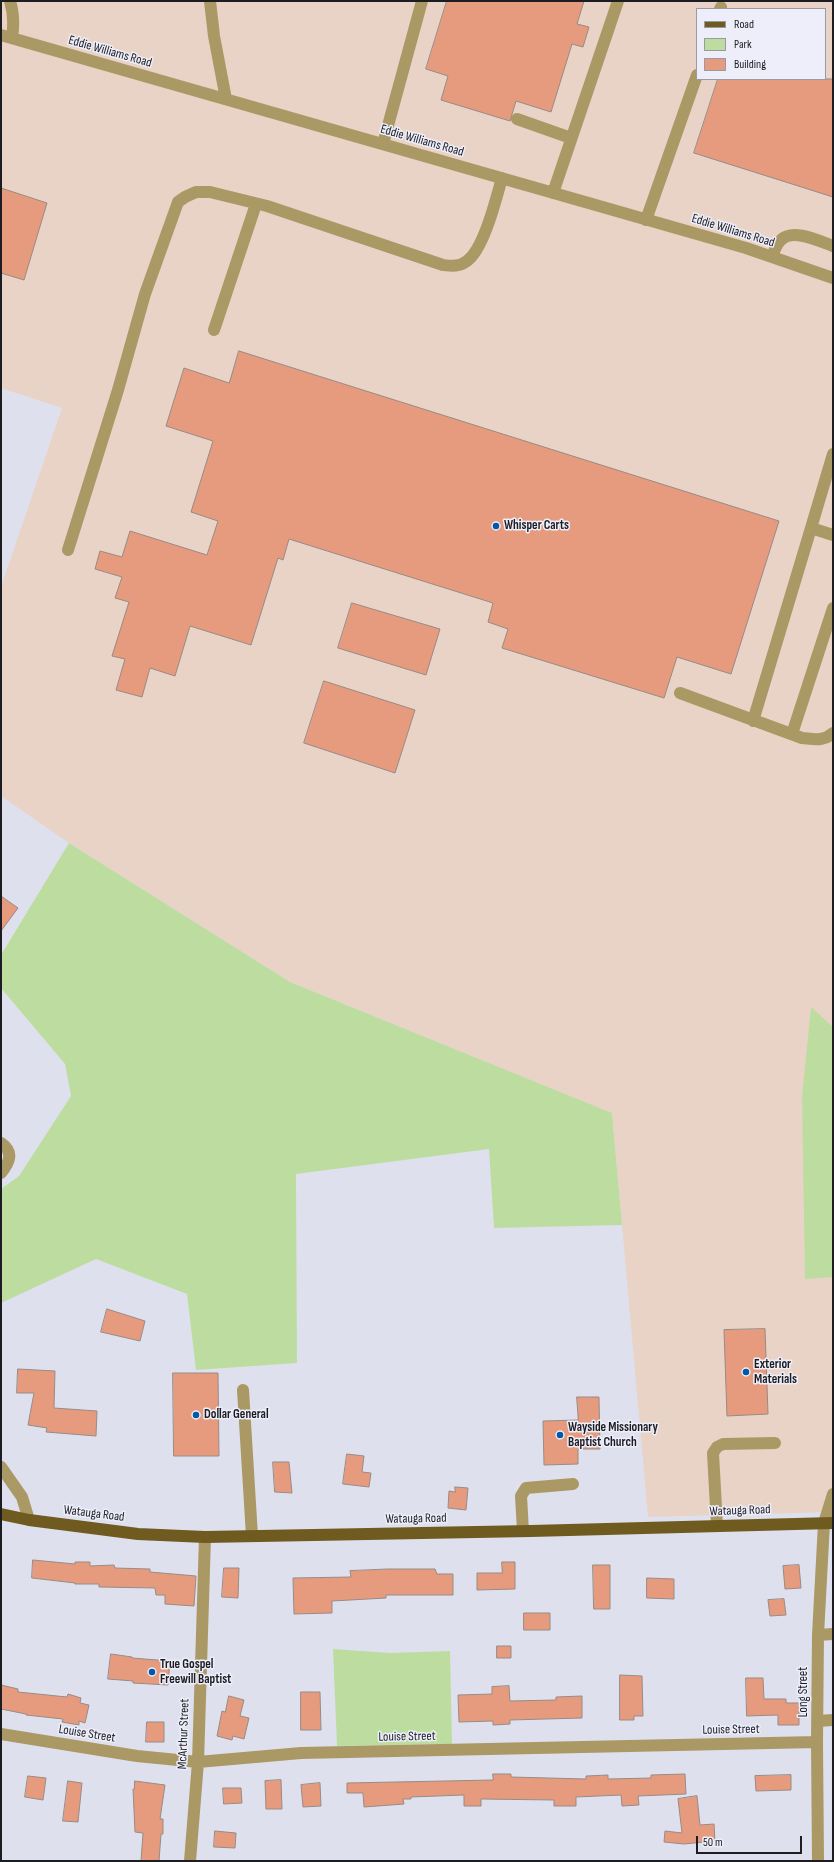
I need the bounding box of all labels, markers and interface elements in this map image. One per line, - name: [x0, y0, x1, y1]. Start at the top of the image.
- legend: [696, 8, 826, 80]
- text: Road: [734, 17, 754, 32]
- street label: Eddie Williams Road: [67, 33, 153, 71]
- text: Park: [734, 37, 752, 52]
- text: Building: [734, 57, 766, 72]
- street label: Eddie Williams Road: [379, 122, 465, 160]
- street label: Eddie Williams Road: [690, 211, 776, 251]
- place label: Whisper Carts: [504, 518, 569, 534]
- marker: Whisper Carts: [491, 521, 501, 531]
- place label: Exterior Materials: [754, 1357, 797, 1388]
- marker: Exterior Materials: [741, 1367, 751, 1377]
- place label: Dollar General: [204, 1407, 269, 1423]
- marker: Dollar General: [191, 1410, 201, 1420]
- place label: Wayside Missionary Baptist Church: [568, 1420, 658, 1451]
- marker: Wayside Missionary Baptist Church: [555, 1430, 565, 1440]
- street label: Watauga Road: [709, 1502, 771, 1520]
- street label: Watauga Road: [63, 1503, 125, 1525]
- street label: Watauga Road: [385, 1511, 447, 1527]
- place label: True Gospel Freewill Baptist: [160, 1657, 231, 1688]
- marker: True Gospel Freewill Baptist: [147, 1667, 157, 1677]
- street label: Long Street: [796, 1667, 812, 1717]
- street label: McArthur Street: [175, 1698, 193, 1770]
- street label: Louise Street: [57, 1722, 117, 1746]
- street label: Louise Street: [702, 1722, 760, 1738]
- street label: Louise Street: [378, 1729, 436, 1745]
- scale bar: [698, 1828, 804, 1854]
- text: 50 m: [703, 1835, 723, 1850]

